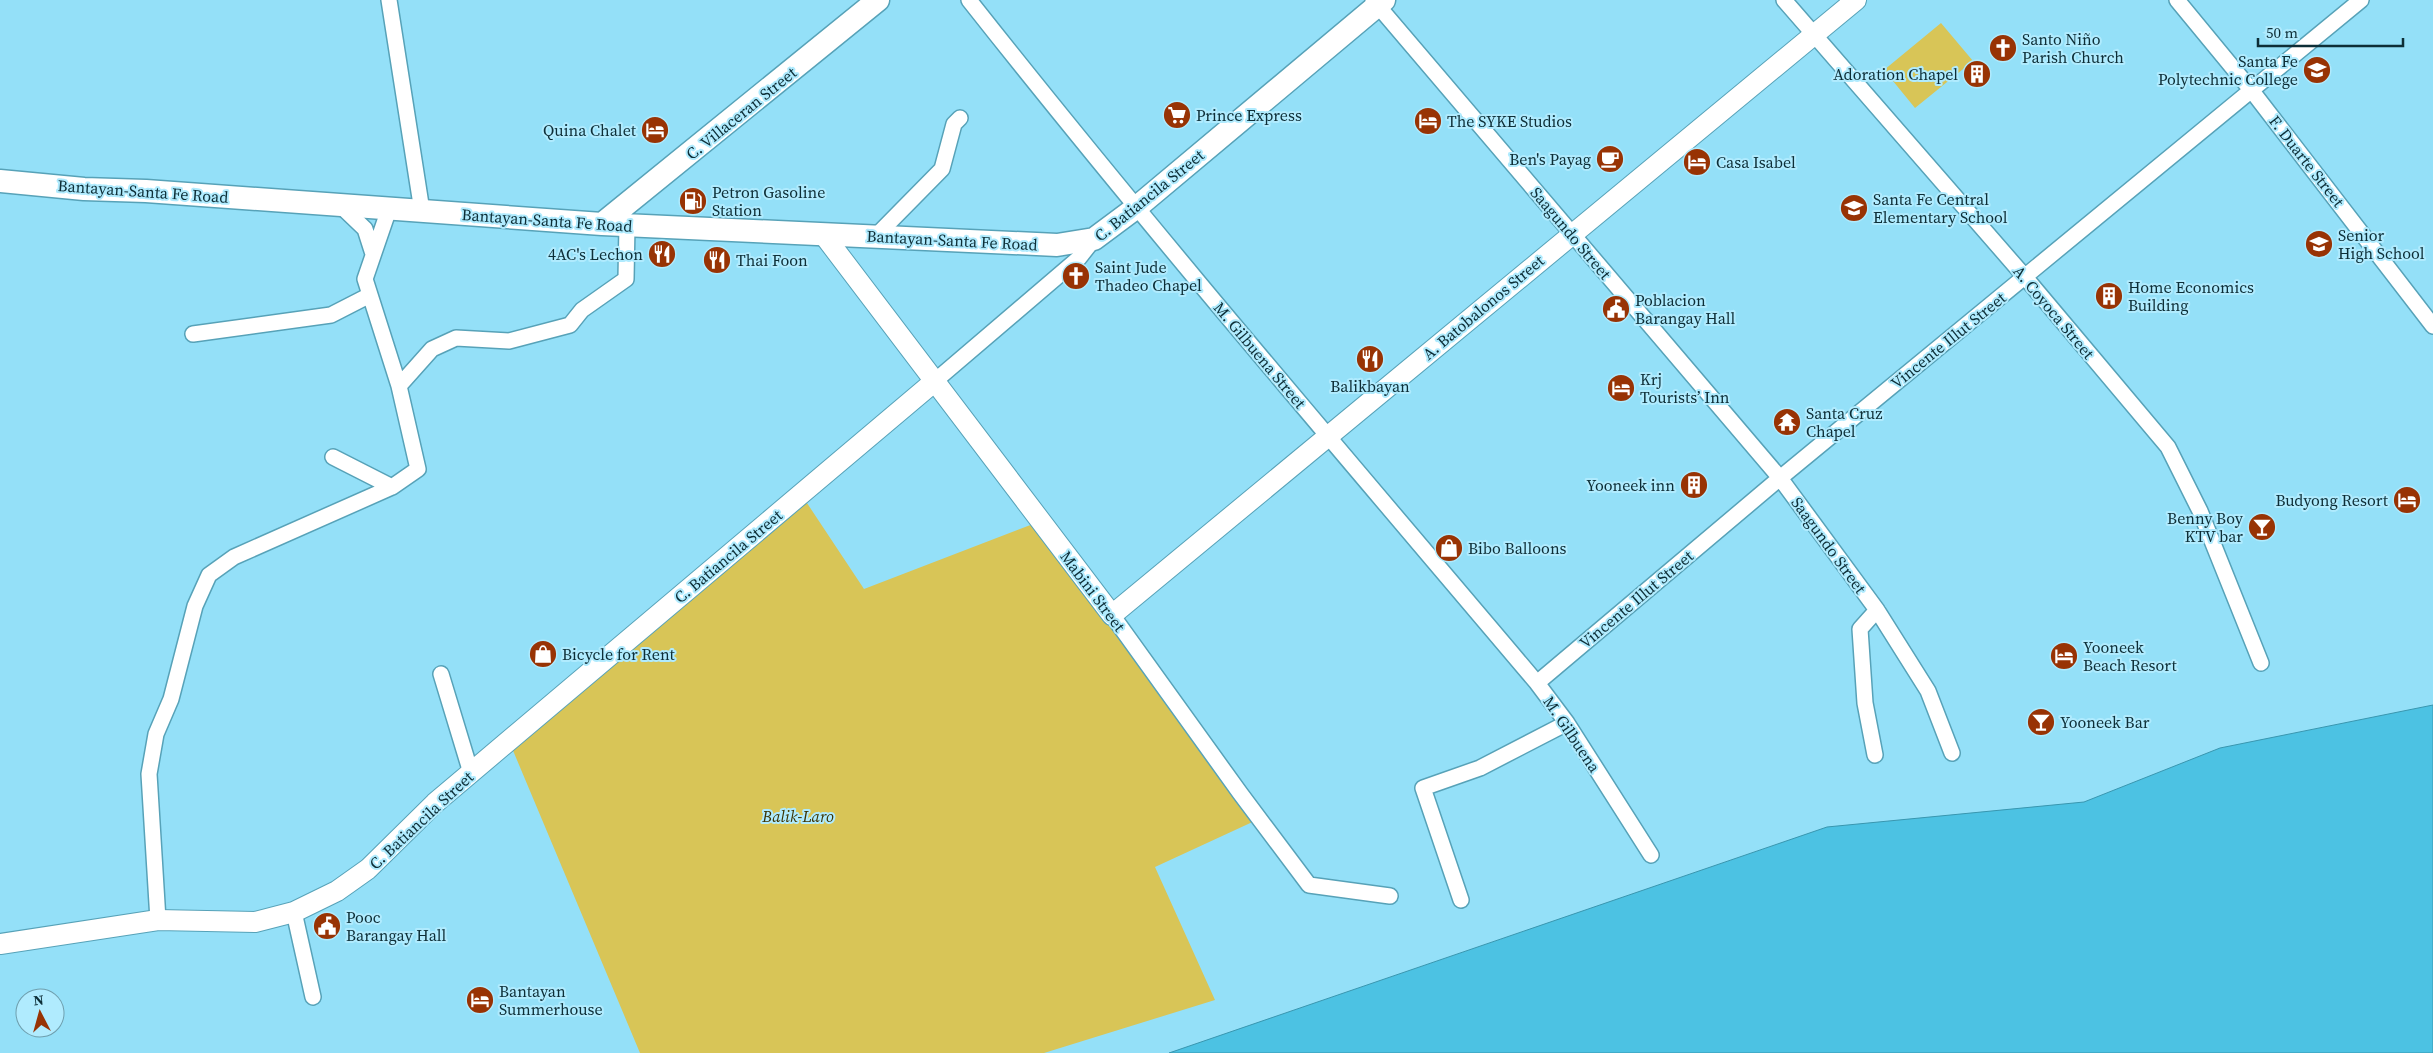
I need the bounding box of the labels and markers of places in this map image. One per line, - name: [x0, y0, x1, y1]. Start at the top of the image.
- place label: Santo Niño Parish Church: [2022, 28, 2124, 68]
- church icon: Santo Niño Parish Church: [1988, 33, 2018, 63]
- place label: Santa Fe Polytechnic College: [2158, 50, 2298, 90]
- school or university icon: Santa Fe Polytechnic College: [2302, 55, 2332, 85]
- building icon: Adoration Chapel: [1962, 59, 1992, 89]
- place label: Adoration Chapel: [1833, 63, 1958, 85]
- supermarket icon: Prince Express: [1162, 100, 1192, 130]
- place label: Prince Express: [1196, 104, 1302, 126]
- hotel icon: The SYKE Studios: [1413, 106, 1443, 136]
- place label: The SYKE Studios: [1447, 110, 1572, 132]
- hotel icon: Quina Chalet: [640, 115, 670, 145]
- place label: Quina Chalet: [543, 119, 637, 141]
- cafe icon: Ben's Payag: [1595, 144, 1625, 174]
- hotel icon: Casa Isabel: [1682, 147, 1712, 177]
- place label: Ben's Payag: [1509, 148, 1591, 170]
- place label: Casa Isabel: [1716, 151, 1796, 173]
- place label: Petron Gasoline Station: [712, 181, 825, 221]
- fuel station icon: Petron Gasoline Station: [678, 186, 708, 216]
- place label: Santa Fe Central Elementary School: [1873, 188, 2008, 228]
- school or university icon: Santa Fe Central Elementary School: [1839, 193, 1869, 223]
- place label: Senior High School: [2338, 224, 2425, 264]
- school or university icon: Senior High School: [2304, 229, 2334, 259]
- restaurant icon: 4AC's Lechon: [647, 239, 677, 269]
- place label: 4AC's Lechon: [548, 243, 643, 265]
- restaurant icon: Thai Foon: [702, 245, 732, 275]
- place label: Thai Foon: [736, 249, 808, 271]
- place label: Saint Jude Thadeo Chapel: [1095, 256, 1202, 296]
- church icon: Saint Jude Thadeo Chapel: [1061, 261, 1091, 291]
- place label: Home Economics Building: [2128, 276, 2254, 316]
- building icon: Home Economics Building: [2094, 281, 2124, 311]
- place label: Poblacion Barangay Hall: [1635, 289, 1736, 329]
- public building icon: Poblacion Barangay Hall: [1601, 294, 1631, 324]
- restaurant icon: Balikbayan: [1355, 344, 1385, 374]
- place label: Krj Tourists’ Inn: [1640, 368, 1730, 408]
- hotel icon: Krj Tourists’ Inn: [1606, 373, 1636, 403]
- place label: Balikbayan: [1330, 375, 1410, 397]
- place label: Santa Cruz Chapel: [1806, 402, 1882, 442]
- temple icon: Santa Cruz Chapel: [1772, 407, 1802, 437]
- building icon: Yooneek inn: [1679, 470, 1709, 500]
- place label: Yooneek inn: [1586, 474, 1675, 496]
- hotel icon: Budyong Resort: [2392, 485, 2422, 515]
- place label: Budyong Resort: [2275, 489, 2389, 511]
- place label: Benny Boy KTV bar: [2167, 507, 2244, 547]
- bar icon: Benny Boy KTV bar: [2247, 512, 2277, 542]
- shop icon: Bibo Balloons: [1434, 533, 1464, 563]
- place label: Bibo Balloons: [1468, 537, 1567, 559]
- place label: Yooneek Beach Resort: [2083, 636, 2177, 676]
- shop icon: Bicycle for Rent: [528, 639, 558, 669]
- hotel icon: Yooneek Beach Resort: [2049, 641, 2079, 671]
- place label: Bicycle for Rent: [562, 643, 676, 665]
- bar icon: Yooneek Bar: [2026, 707, 2056, 737]
- place label: Yooneek Bar: [2060, 711, 2150, 733]
- place label: Pooc Barangay Hall: [346, 906, 447, 946]
- public building icon: Pooc Barangay Hall: [312, 911, 342, 941]
- place label: Bantayan Summerhouse: [499, 980, 603, 1020]
- hotel icon: Bantayan Summerhouse: [465, 985, 495, 1015]

